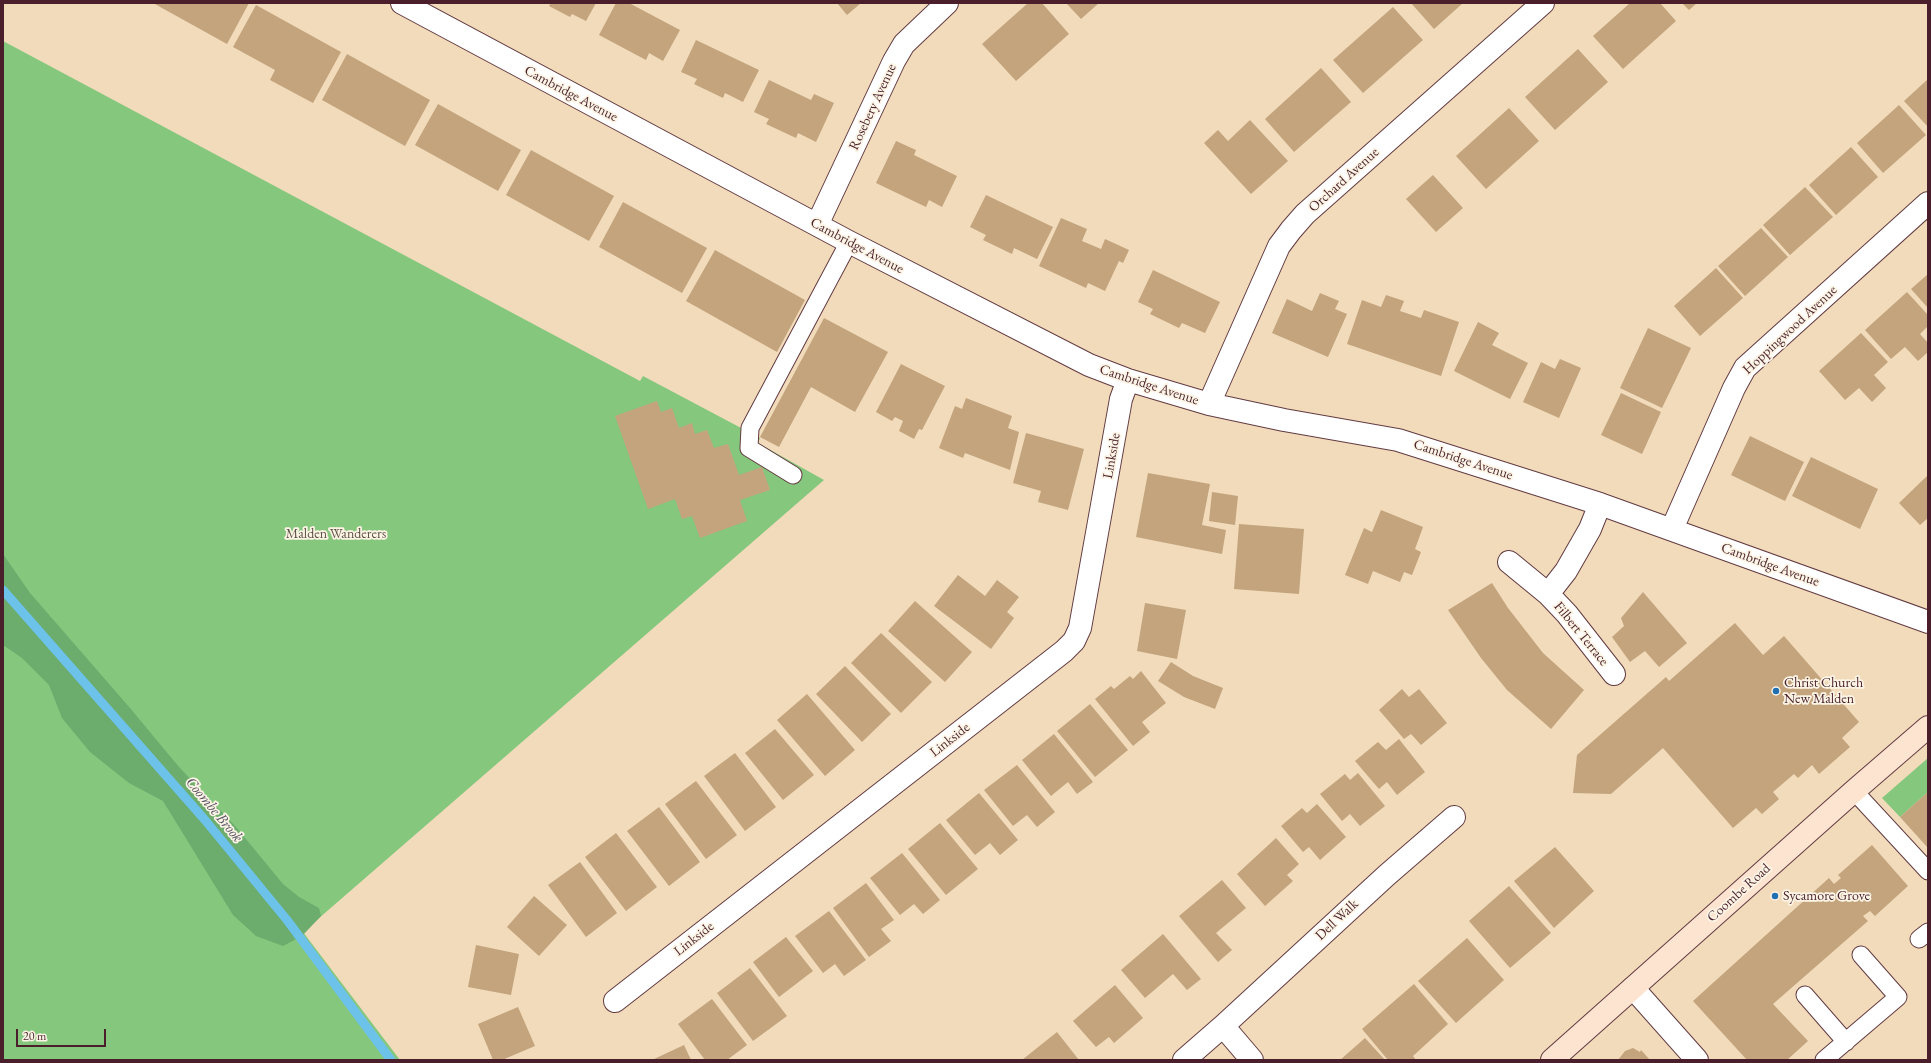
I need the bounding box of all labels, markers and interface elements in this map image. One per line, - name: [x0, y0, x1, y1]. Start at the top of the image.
- street label: Rosebery Avenue: [846, 61, 900, 153]
- street label: Cambridge Avenue: [521, 62, 621, 126]
- street label: Orchard Avenue: [1305, 144, 1383, 216]
- street label: Cambridge Avenue: [807, 214, 907, 278]
- street label: Hoppingwood Avenue: [1739, 282, 1841, 378]
- street label: Cambridge Avenue: [1097, 361, 1201, 409]
- street label: Linkside: [1100, 432, 1124, 480]
- street label: Cambridge Avenue: [1411, 436, 1515, 484]
- park label: Malden Wanderers: [286, 526, 386, 542]
- street label: Cambridge Avenue: [1719, 539, 1821, 591]
- street label: Filbert Terrace: [1550, 599, 1612, 669]
- place label: Christ Church New Malden: [1784, 675, 1863, 708]
- marker: Christ Church New Malden: [1771, 686, 1781, 696]
- street label: Linkside: [927, 719, 973, 761]
- water label: Coombe Brook: [182, 774, 246, 846]
- street label: Coombe Road: [1704, 860, 1774, 926]
- place label: Sycamore Grove: [1783, 888, 1870, 904]
- marker: Sycamore Grove: [1770, 891, 1780, 901]
- street label: Dell Walk: [1312, 896, 1362, 944]
- street label: Linkside: [671, 918, 717, 960]
- scale bar: [18, 1021, 108, 1047]
- text: 20 m: [23, 1028, 46, 1044]

